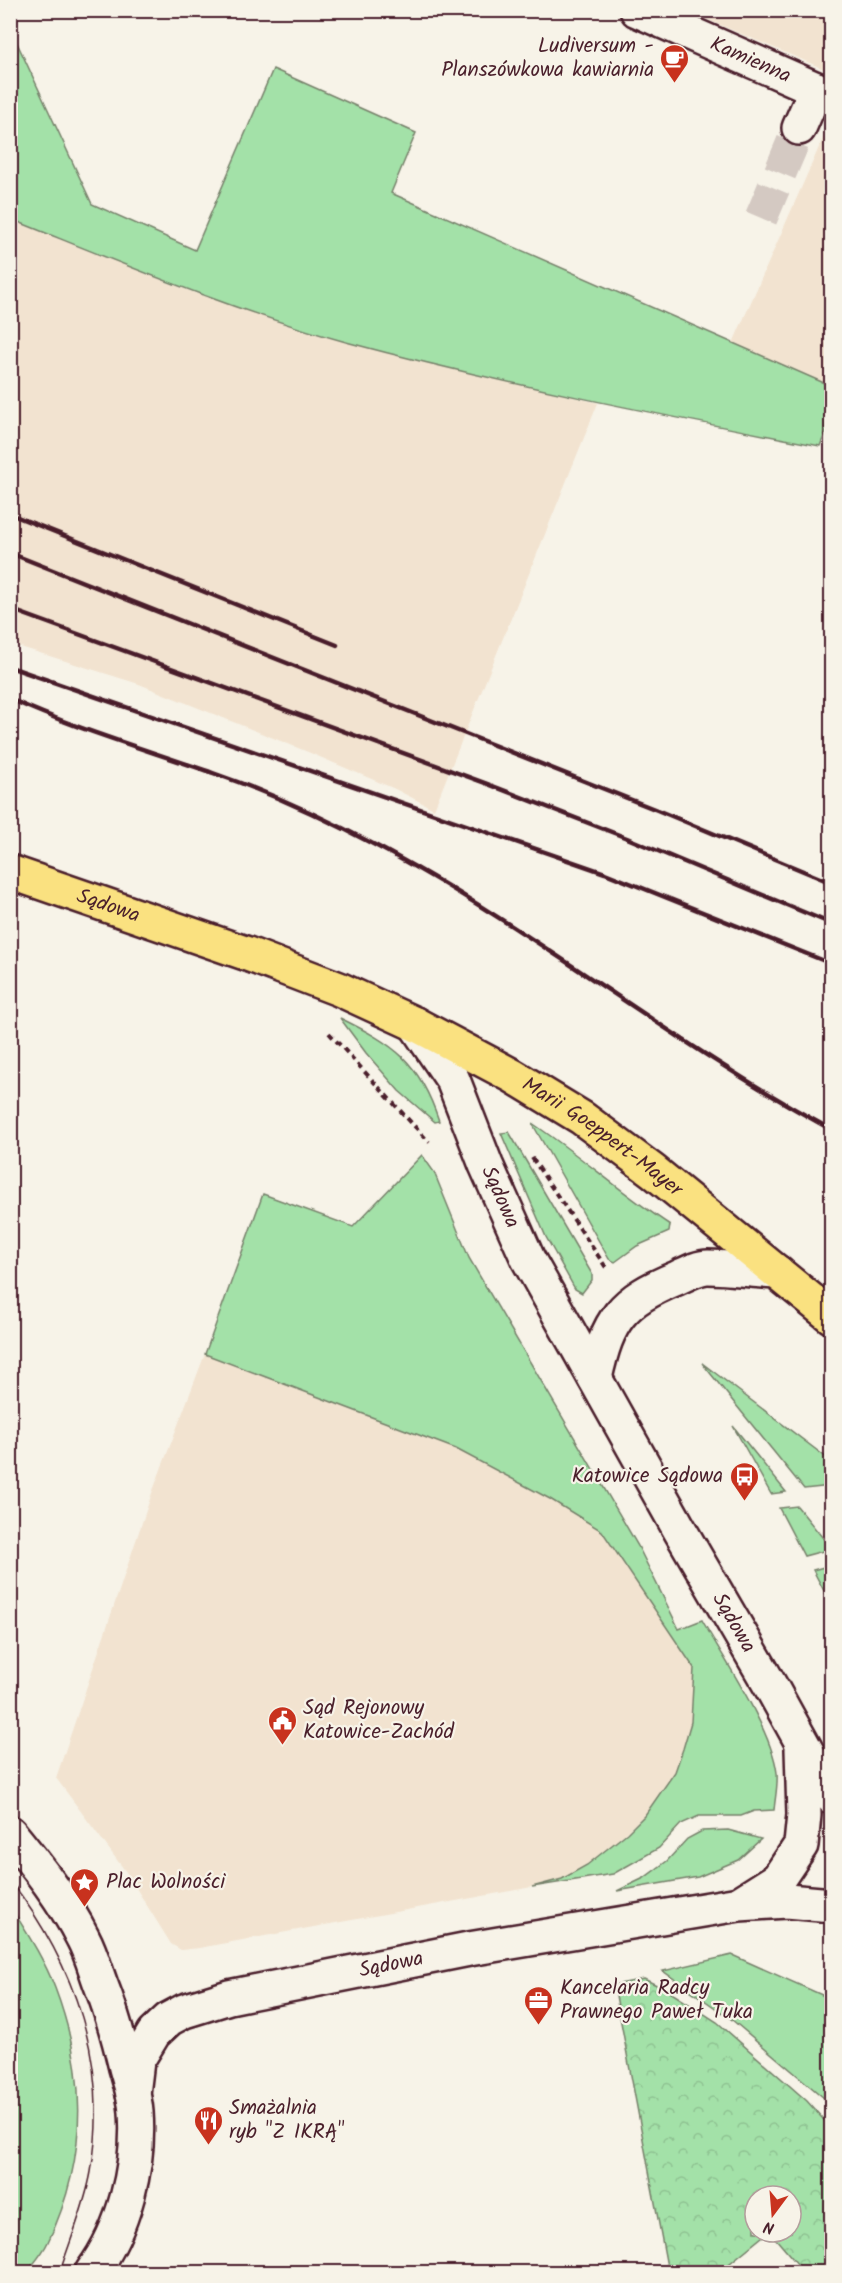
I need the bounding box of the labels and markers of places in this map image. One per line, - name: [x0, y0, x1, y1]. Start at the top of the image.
- place label: Ludiversum - Planszówkowa kawiarnia: [441, 30, 654, 87]
- cafe icon: Ludiversum - Planszówkowa kawiarnia: [659, 42, 691, 84]
- place label: Katowice Sądowa: [572, 1460, 723, 1493]
- bus stop icon: Katowice Sądowa: [728, 1460, 760, 1502]
- place label: Sąd Rejonowy Katowice-Zachód: [303, 1692, 454, 1749]
- public building icon: Sąd Rejonowy Katowice-Zachód: [266, 1704, 298, 1746]
- place icon: Plac Wolności: [69, 1866, 101, 1908]
- place label: Plac Wolności: [106, 1866, 226, 1899]
- place label: Kancelaria Radcy Prawnego Paweł Tuka: [560, 1972, 753, 2029]
- office icon: Kancelaria Radcy Prawnego Paweł Tuka: [523, 1984, 555, 2026]
- place label: Smażalnia ryb "Z IKRĄ": [229, 2092, 345, 2149]
- restaurant icon: Smażalnia ryb "Z IKRĄ": [192, 2104, 224, 2146]

